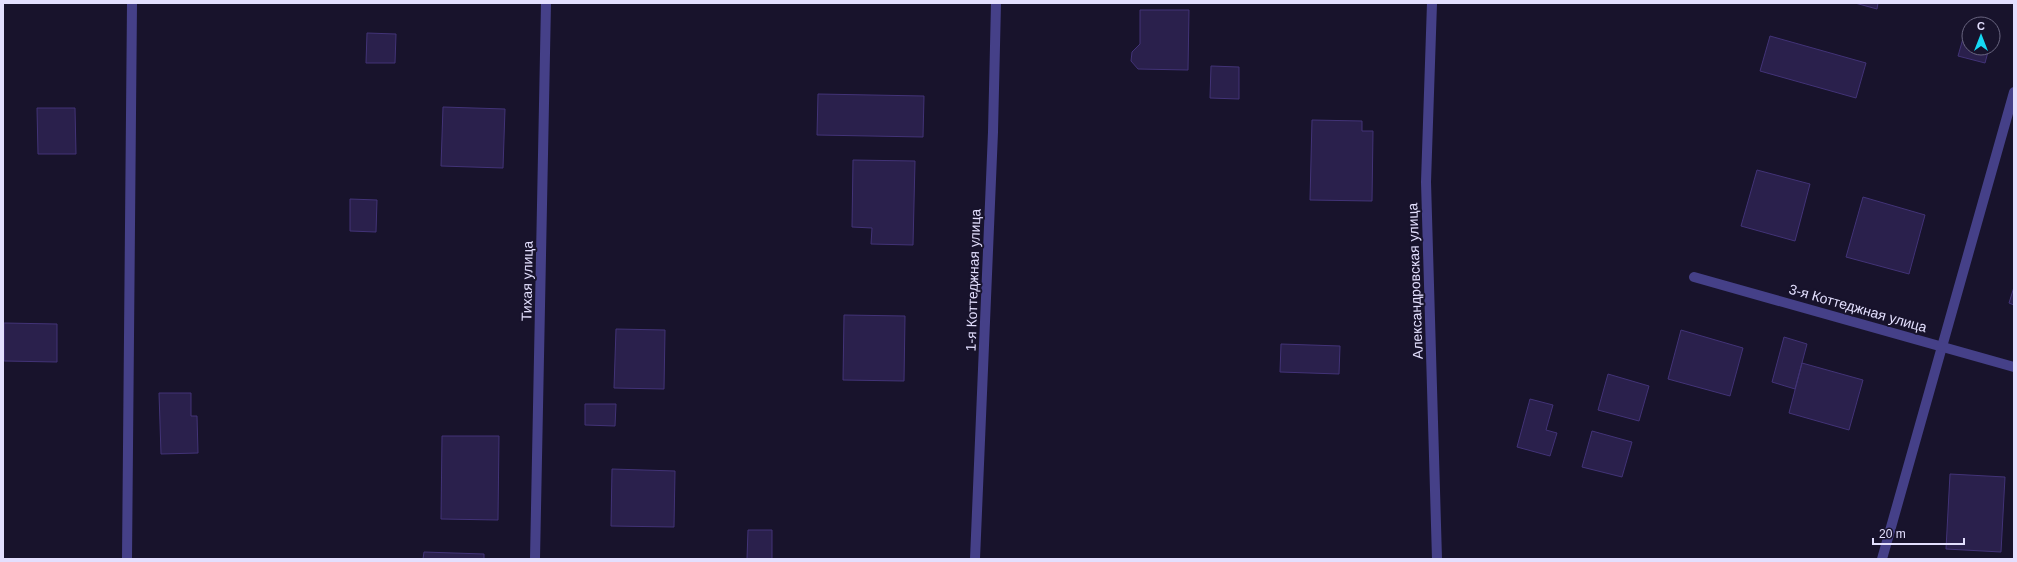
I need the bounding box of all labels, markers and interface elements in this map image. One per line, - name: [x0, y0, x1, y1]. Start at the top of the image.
- north arrow: [1961, 16, 2001, 56]
- text: С: [1977, 20, 1985, 32]
- street label: Александровская улица: [1404, 202, 1426, 359]
- street label: 1-я Коттеджная улица: [963, 208, 983, 352]
- street label: Тихая улица: [518, 240, 536, 321]
- street label: 3-я Коттеджная улица: [1787, 281, 1929, 335]
- scale bar: [1873, 520, 1964, 546]
- text: 20 m: [1879, 527, 1906, 541]

